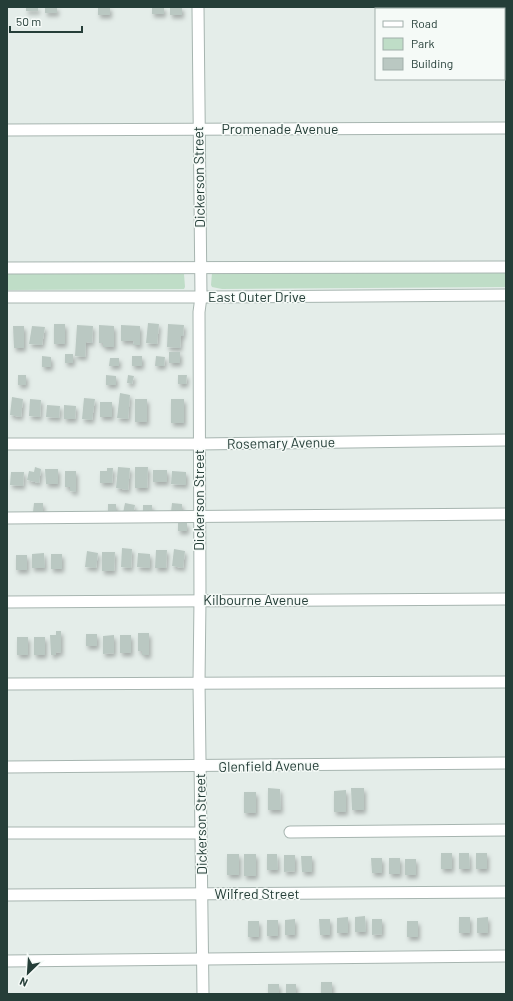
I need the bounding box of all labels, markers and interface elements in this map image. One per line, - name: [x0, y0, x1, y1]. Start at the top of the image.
- scale bar: [10, 8, 82, 34]
- legend: [375, 8, 505, 80]
- text: 50 m: [16, 14, 41, 28]
- text: Road: [411, 16, 438, 30]
- text: Park: [411, 36, 435, 50]
- text: Building: [411, 56, 453, 70]
- street label: Promenade Avenue: [222, 120, 338, 137]
- street label: Dickerson Street: [189, 126, 208, 228]
- street label: East Outer Drive: [208, 288, 306, 305]
- street label: Rosemary Avenue: [227, 433, 335, 452]
- street label: Dickerson Street: [190, 449, 207, 551]
- street label: Kilbourne Avenue: [203, 591, 309, 608]
- street label: Glenfield Avenue: [218, 756, 320, 775]
- street label: Dickerson Street: [191, 773, 210, 875]
- street label: Wilfred Street: [214, 885, 300, 902]
- north arrow: [8, 953, 48, 993]
- text: N: [17, 975, 30, 990]

